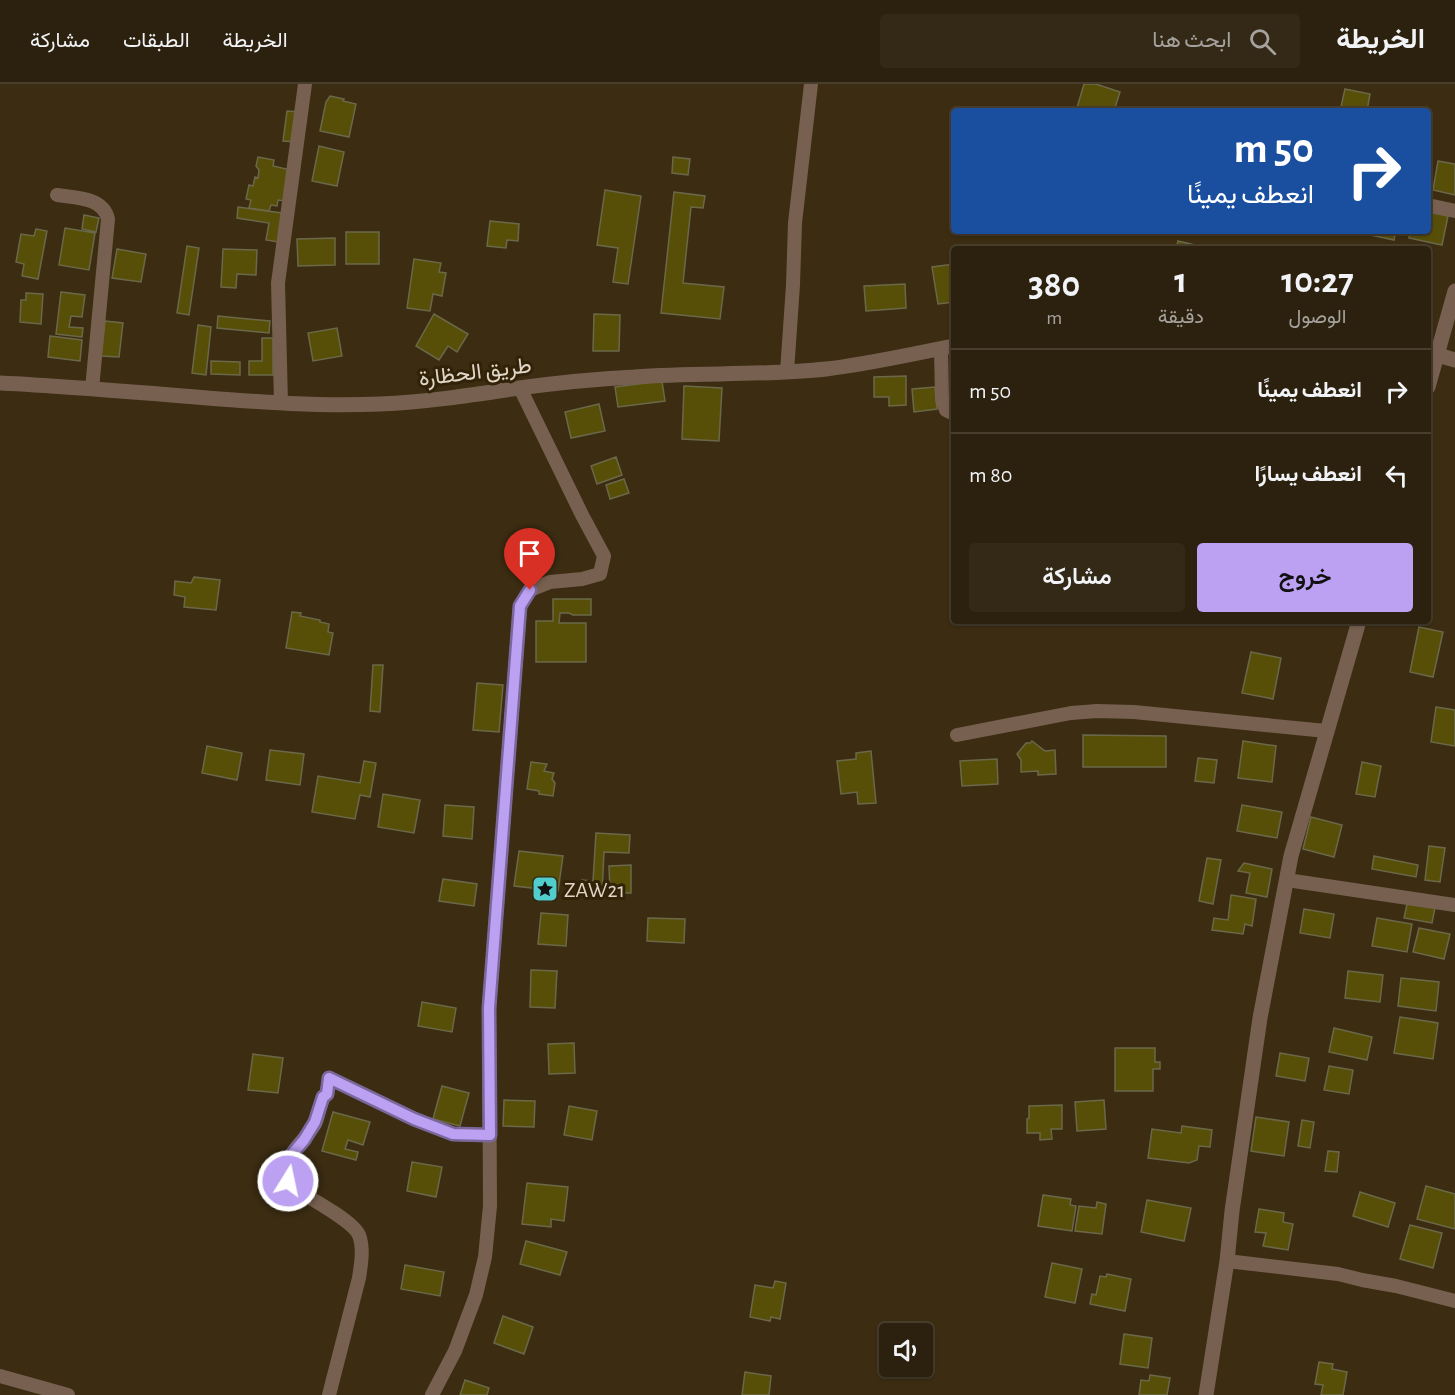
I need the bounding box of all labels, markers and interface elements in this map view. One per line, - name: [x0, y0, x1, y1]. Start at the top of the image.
- search box: [880, 14, 1300, 68]
- icon: search: [1246, 25, 1279, 58]
- text: الخريطة: [1336, 26, 1425, 54]
- text: ابحث هنا: [1152, 29, 1231, 51]
- text: مشاركة: [30, 30, 90, 51]
- text: الطبقات: [123, 30, 190, 51]
- text: الخريطة: [223, 30, 288, 51]
- text: 50 m: [1234, 128, 1314, 170]
- icon: right: [1335, 132, 1413, 210]
- text: انعطف يمينًا: [1187, 181, 1314, 208]
- text: 1: [1174, 263, 1187, 299]
- text: 10:27: [1281, 263, 1354, 299]
- text: 380: [1028, 267, 1080, 303]
- text: دقيقة: [1158, 307, 1204, 327]
- text: الوصول: [1289, 307, 1346, 327]
- text: m: [1046, 308, 1062, 328]
- street label: طريق الحظارة: [418, 354, 533, 392]
- icon: right: [1380, 375, 1413, 408]
- text: انعطف يمينًا: [1257, 379, 1362, 401]
- text: 50 m: [969, 380, 1011, 402]
- icon: left: [1380, 459, 1413, 492]
- text: انعطف يسارًا: [1255, 463, 1362, 485]
- text: 80 m: [969, 464, 1012, 486]
- pin: [504, 528, 555, 590]
- icon: arrive: [513, 537, 546, 570]
- button: مشاركة: [969, 543, 1185, 612]
- button: خروج: [1197, 543, 1413, 612]
- place icon: ZAW21: [530, 874, 560, 904]
- place label: ZAW21: [564, 879, 625, 901]
- position arrow: [256, 1149, 320, 1213]
- map controls: [879, 1323, 933, 1377]
- button: sound: [879, 1323, 933, 1377]

